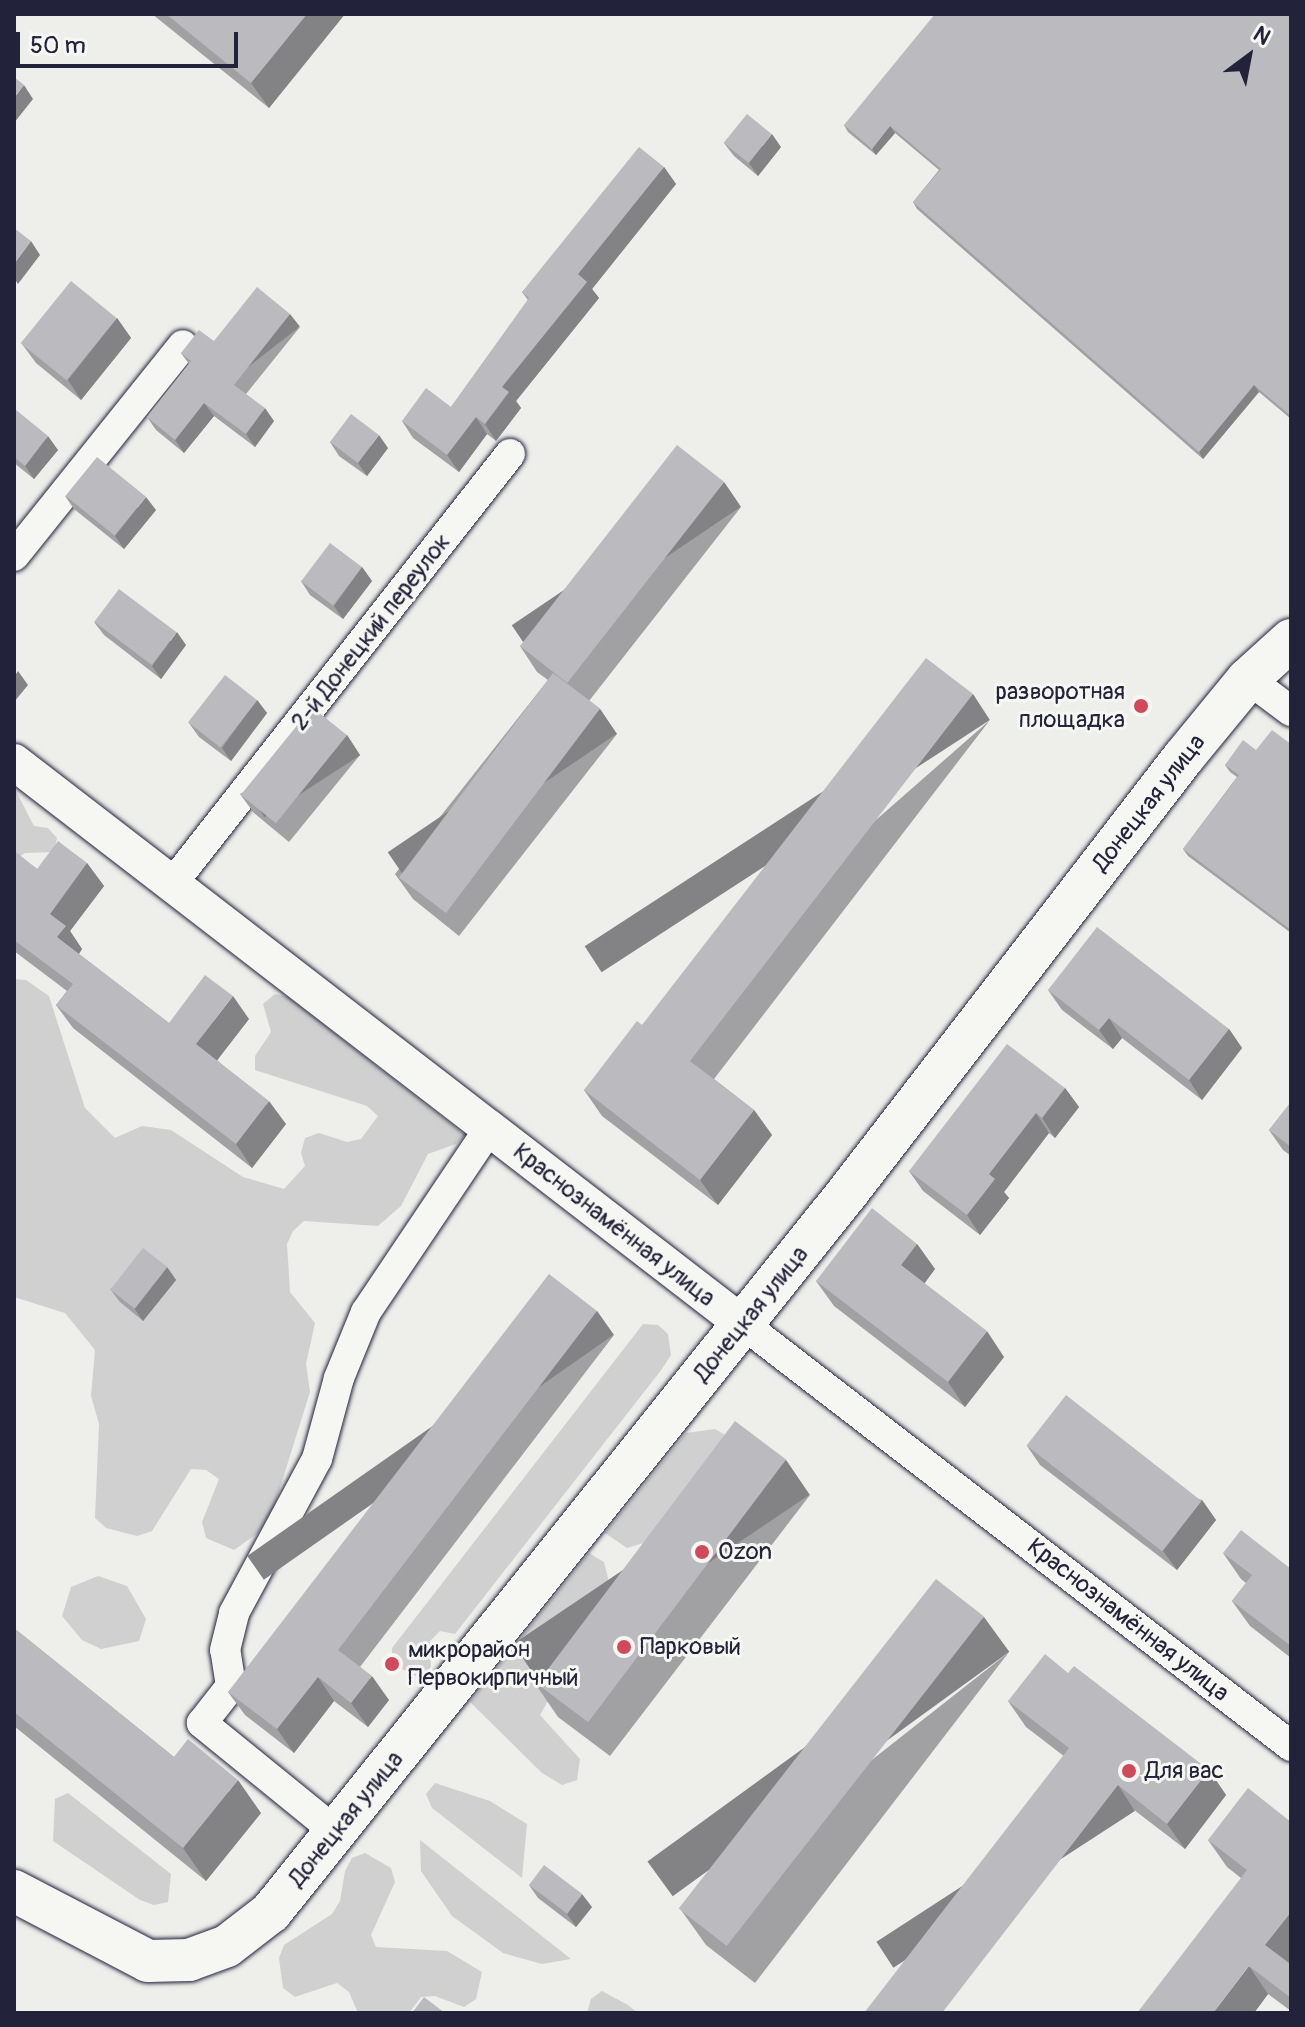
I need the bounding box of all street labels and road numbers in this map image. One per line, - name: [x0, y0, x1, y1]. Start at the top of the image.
- street label: 2-й Донецкий переулок: [285, 528, 457, 736]
- street label: Донецкая улица: [1087, 729, 1211, 877]
- street label: Краснознамённая улица: [507, 1137, 721, 1313]
- street label: Донецкая улица: [688, 1240, 814, 1388]
- street label: Краснознамённая улица: [1021, 1532, 1235, 1708]
- street label: Донецкая улица: [283, 1745, 409, 1893]

